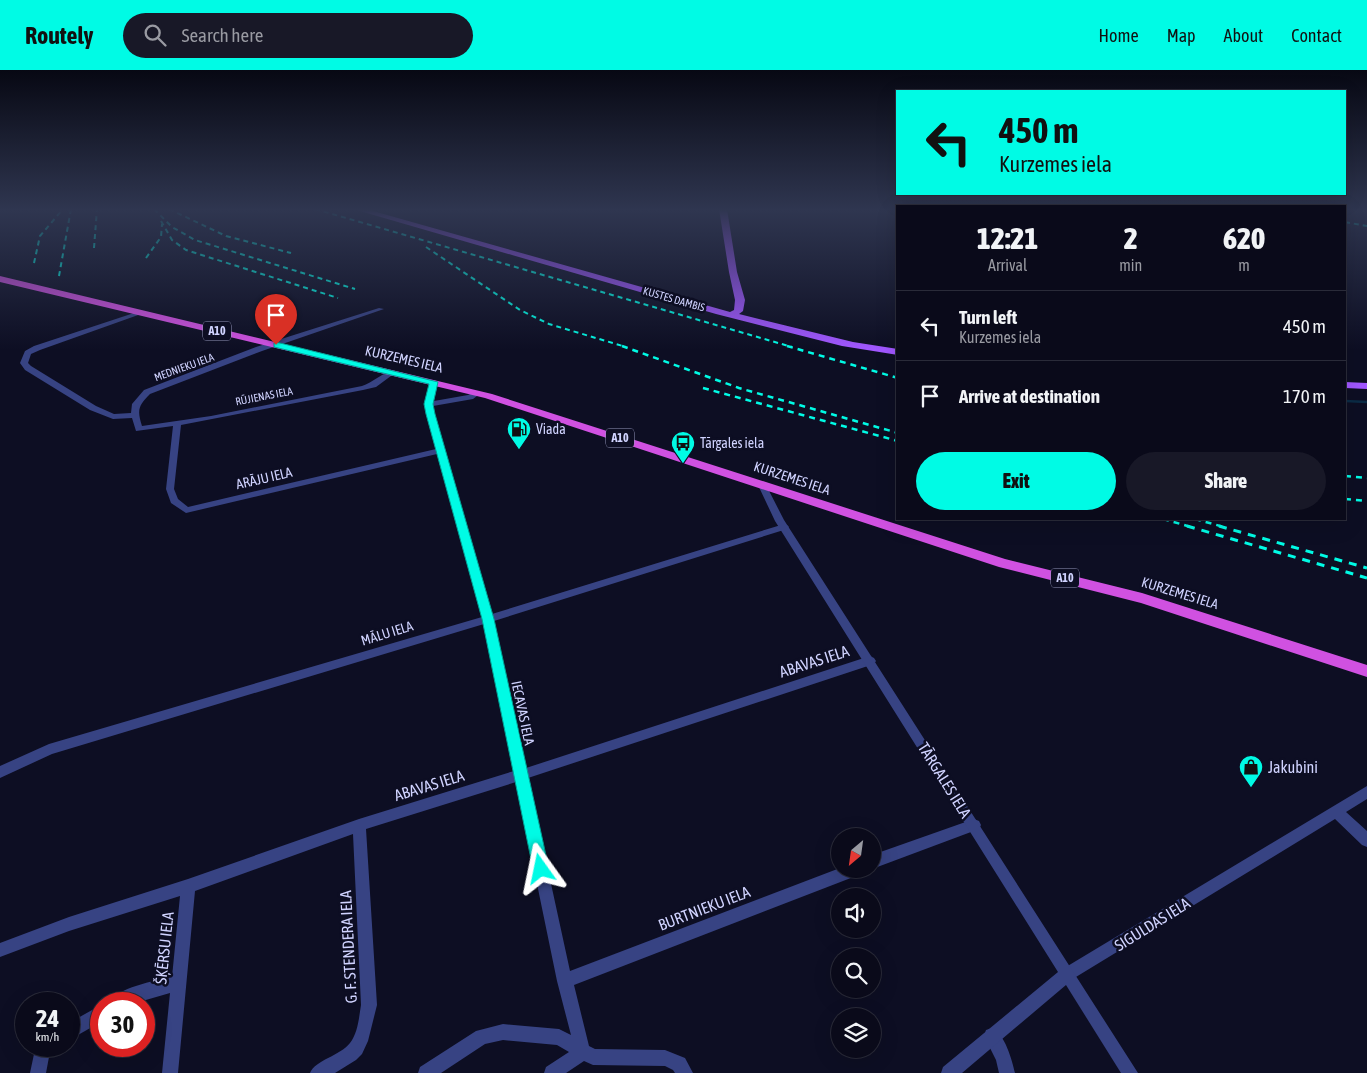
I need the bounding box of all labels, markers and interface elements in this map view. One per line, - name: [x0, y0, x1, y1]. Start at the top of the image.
- search box: [123, 13, 473, 58]
- icon: search: [141, 21, 169, 49]
- text: Routely: [25, 22, 93, 49]
- text: Search here: [181, 24, 263, 46]
- text: Home: [1099, 25, 1139, 46]
- text: Map: [1167, 25, 1196, 46]
- text: About: [1224, 25, 1263, 46]
- text: Contact: [1291, 25, 1342, 46]
- icon: left: [916, 110, 981, 175]
- text: 450 m: [999, 110, 1078, 150]
- text: Kurzemes iela: [999, 151, 1112, 177]
- text: 12:21: [977, 221, 1038, 255]
- text: 2: [1124, 221, 1138, 255]
- text: 620: [1223, 221, 1265, 255]
- text: Arrival: [988, 256, 1027, 274]
- text: min: [1119, 256, 1142, 274]
- text: m: [1238, 256, 1250, 274]
- street label: KUSTES DAMBIS: [642, 284, 707, 314]
- pin: [255, 294, 297, 345]
- icon: arrive: [262, 301, 290, 329]
- text: Turn left: [959, 306, 1017, 328]
- icon: left: [916, 312, 944, 340]
- text: 450 m: [1283, 315, 1326, 337]
- road number: A10: [203, 322, 231, 340]
- text: Kurzemes iela: [959, 328, 1041, 346]
- street label: KURZEMES IELA: [364, 342, 445, 376]
- street label: MEDNIEKU IELA: [152, 350, 216, 383]
- icon: arrive: [916, 382, 944, 410]
- street label: RŪJIENAS IELA: [234, 384, 294, 407]
- text: Arrive at destination: [959, 385, 1100, 407]
- text: 170 m: [1283, 385, 1326, 407]
- fuel station icon: Viada: [506, 416, 532, 450]
- place label: Viada: [536, 421, 566, 437]
- road number: A10: [606, 428, 634, 448]
- bus stop icon: Tārgales iela: [670, 430, 696, 464]
- place label: Tārgales iela: [700, 435, 764, 451]
- button: Exit: [916, 452, 1116, 510]
- button: Share: [1126, 452, 1326, 510]
- street label: KURZEMES IELA: [752, 458, 832, 498]
- street label: ARĀJU IELA: [234, 464, 294, 492]
- road number: A10: [1051, 568, 1079, 588]
- street label: KURZEMES IELA: [1140, 574, 1220, 612]
- street label: MĀLU IELA: [359, 617, 415, 648]
- street label: ABAVAS IELA: [777, 641, 851, 681]
- street label: IECAVAS IELA: [508, 679, 538, 747]
- street label: TĀRGALES IELA: [915, 739, 975, 821]
- shop icon: Jakubini: [1238, 754, 1264, 788]
- place label: Jakubini: [1268, 758, 1318, 776]
- street label: ABAVAS IELA: [392, 766, 466, 804]
- north arrow: [831, 828, 881, 878]
- map controls: [831, 828, 881, 1058]
- position arrow: [514, 842, 566, 894]
- street label: BURTNIEKU IELA: [656, 882, 753, 934]
- button: sound: [831, 888, 881, 938]
- street label: G. F. STENDERA IELA: [336, 890, 360, 1004]
- street label: SIGULDAS IELA: [1111, 894, 1193, 954]
- street label: ŠĶĒRSU IELA: [151, 911, 178, 985]
- button: search: [831, 948, 881, 998]
- speed limit sign: 30: [90, 992, 155, 1057]
- text: 24: [36, 1004, 59, 1032]
- button: layers: [831, 1008, 881, 1058]
- text: km/h: [36, 1030, 59, 1044]

